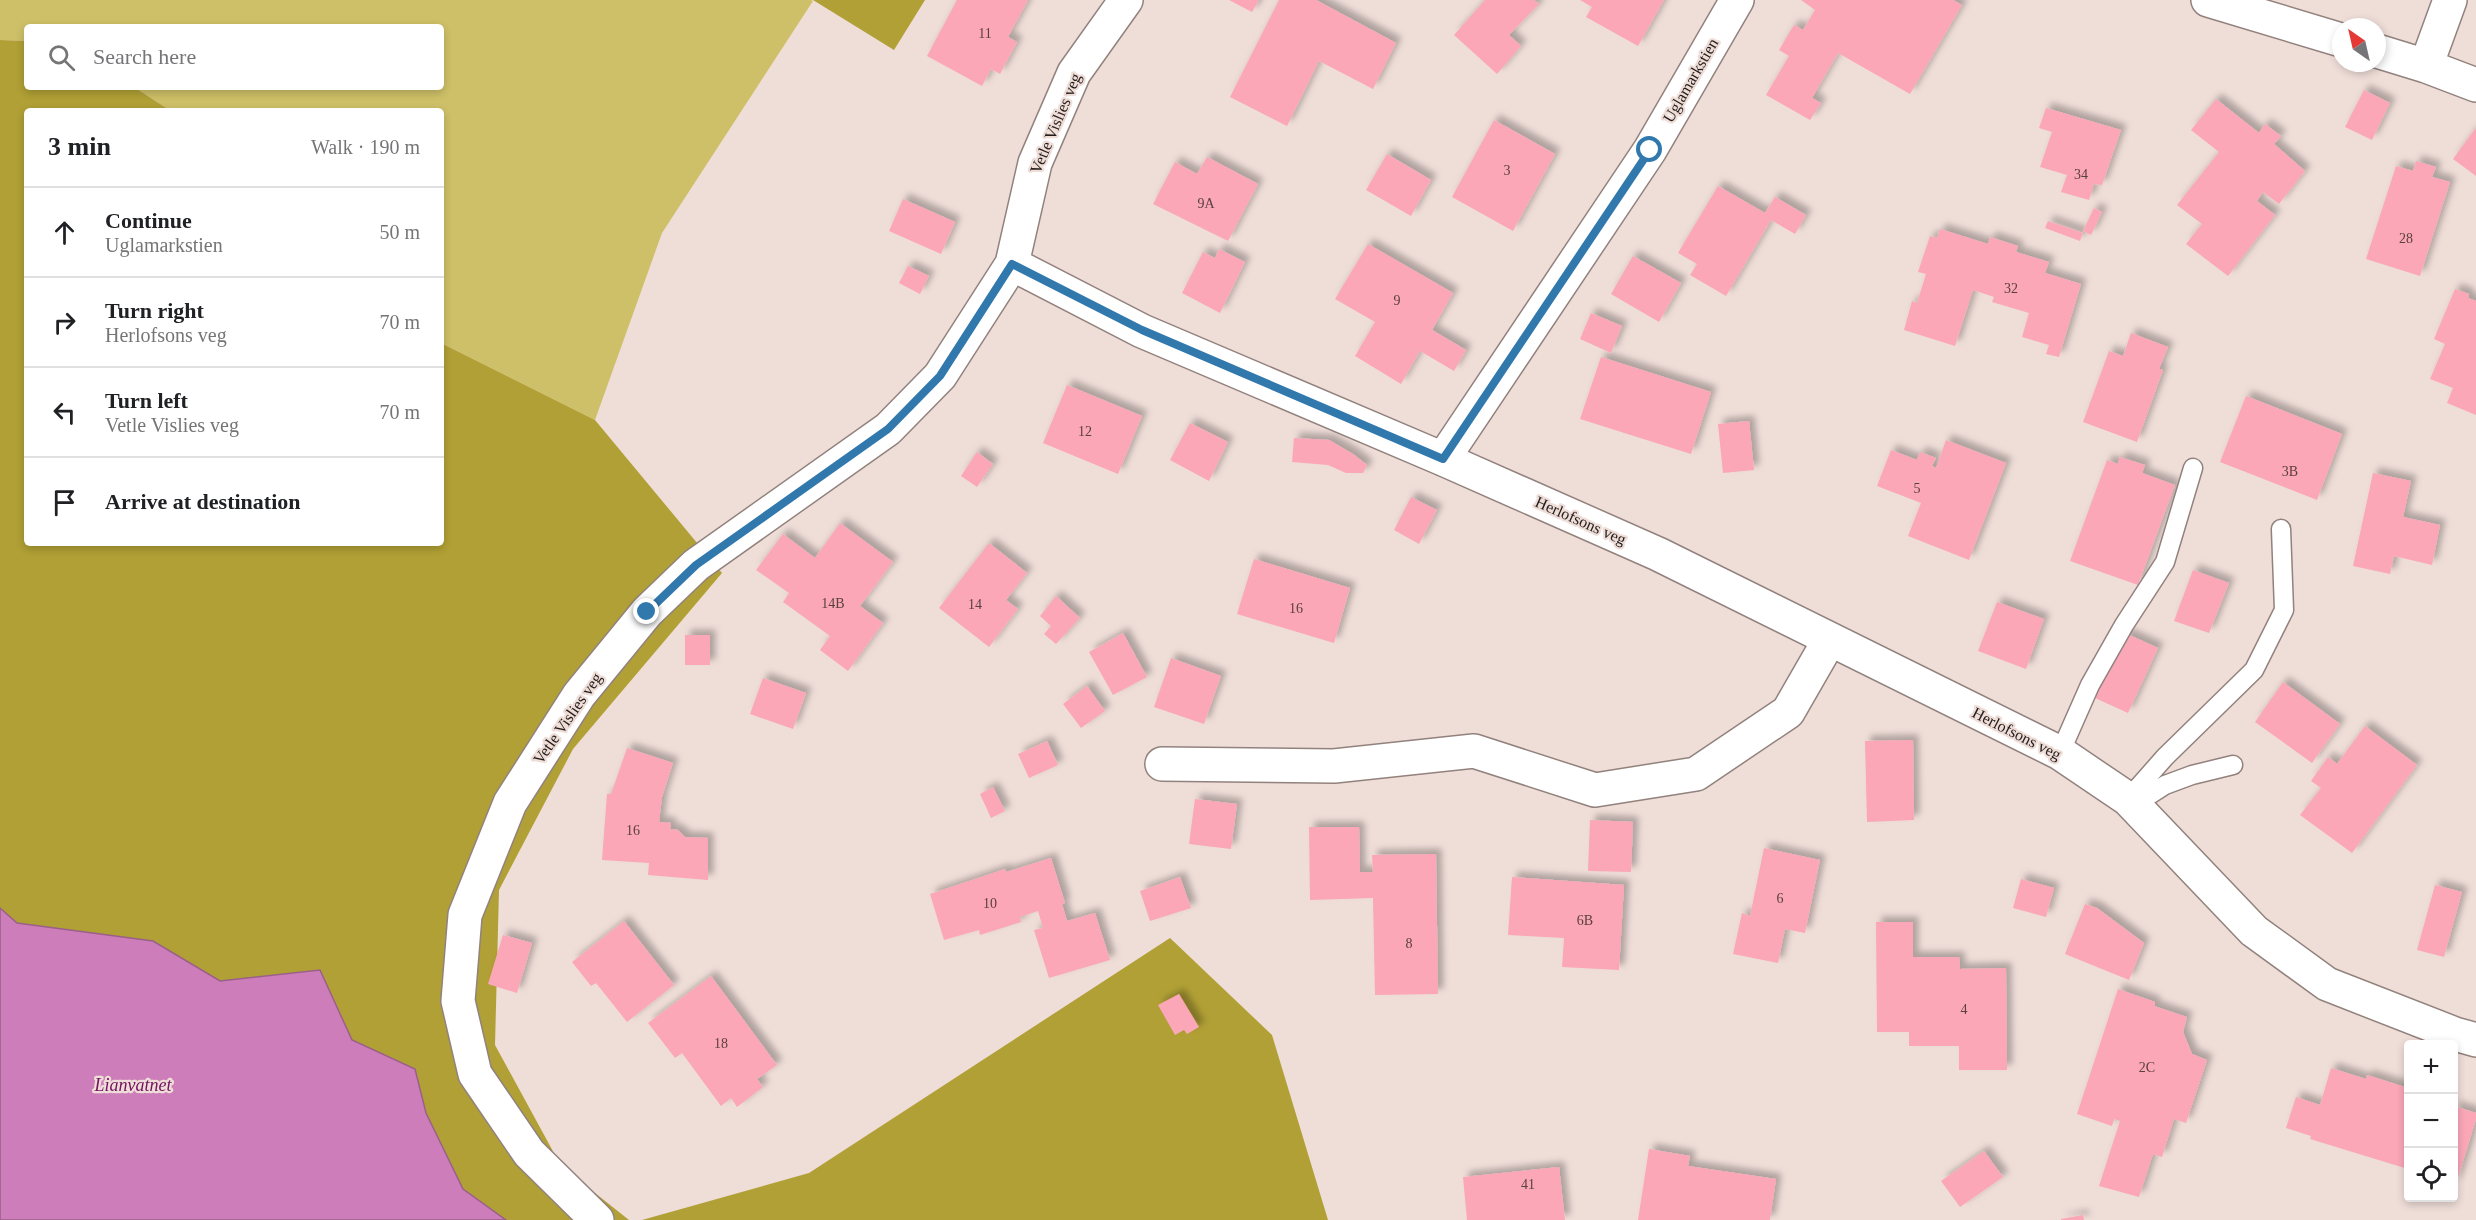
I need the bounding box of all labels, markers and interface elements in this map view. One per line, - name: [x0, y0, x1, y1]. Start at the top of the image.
- north arrow: [2332, 18, 2386, 72]
- search box: [24, 24, 444, 90]
- house number: 11: [978, 26, 992, 41]
- street label: Uglamarkstien: [1660, 35, 1722, 126]
- icon: search: [45, 41, 78, 74]
- text: Search here: [93, 44, 196, 69]
- street label: Vetle Vislies veg: [1027, 71, 1085, 176]
- text: 3 min: [48, 132, 111, 161]
- text: Walk · 190 m: [311, 136, 420, 158]
- route start: [1636, 136, 1662, 162]
- house number: 3: [1504, 163, 1511, 178]
- house number: 34: [2074, 167, 2088, 182]
- house number: 9A: [1197, 196, 1215, 211]
- text: Continue: [105, 208, 192, 233]
- icon: ahead: [48, 216, 81, 249]
- text: 50 m: [379, 221, 420, 243]
- house number: 28: [2399, 231, 2413, 246]
- text: Uglamarkstien: [105, 234, 223, 256]
- house number: 32: [2004, 281, 2018, 296]
- house number: 9: [1394, 293, 1401, 308]
- text: Turn right: [105, 298, 204, 323]
- icon: right: [48, 306, 81, 339]
- text: 70 m: [379, 311, 420, 333]
- text: Herlofsons veg: [105, 324, 227, 346]
- text: Turn left: [105, 388, 188, 413]
- icon: left: [48, 396, 81, 429]
- text: 70 m: [379, 401, 420, 423]
- text: Vetle Vislies veg: [105, 414, 239, 436]
- house number: 12: [1078, 424, 1092, 439]
- house number: 3B: [2282, 464, 2298, 479]
- house number: 5: [1914, 481, 1921, 496]
- icon: arrive: [48, 486, 81, 519]
- text: Arrive at destination: [105, 489, 301, 514]
- street label: Herlofsons veg: [1532, 493, 1629, 549]
- house number: 14B: [821, 596, 845, 611]
- house number: 14: [968, 597, 982, 612]
- route end: [633, 598, 659, 624]
- house number: 16: [1289, 601, 1303, 616]
- street label: Vetle Vislies veg: [530, 670, 606, 768]
- street label: Herlofsons veg: [1969, 704, 2064, 764]
- house number: 16: [626, 823, 640, 838]
- house number: 6: [1777, 891, 1784, 906]
- house number: 10: [983, 896, 997, 911]
- house number: 6B: [1577, 913, 1593, 928]
- house number: 8: [1406, 936, 1413, 951]
- house number: 4: [1961, 1002, 1968, 1017]
- house number: 18: [714, 1036, 728, 1051]
- map controls: [2404, 1040, 2458, 1202]
- button: +: [2404, 1040, 2458, 1094]
- house number: 2C: [2139, 1060, 2155, 1075]
- water label: Lianvatnet: [94, 1075, 172, 1095]
- button: −: [2404, 1094, 2458, 1148]
- button: locate: [2404, 1148, 2458, 1202]
- house number: 41: [1521, 1177, 1535, 1192]

